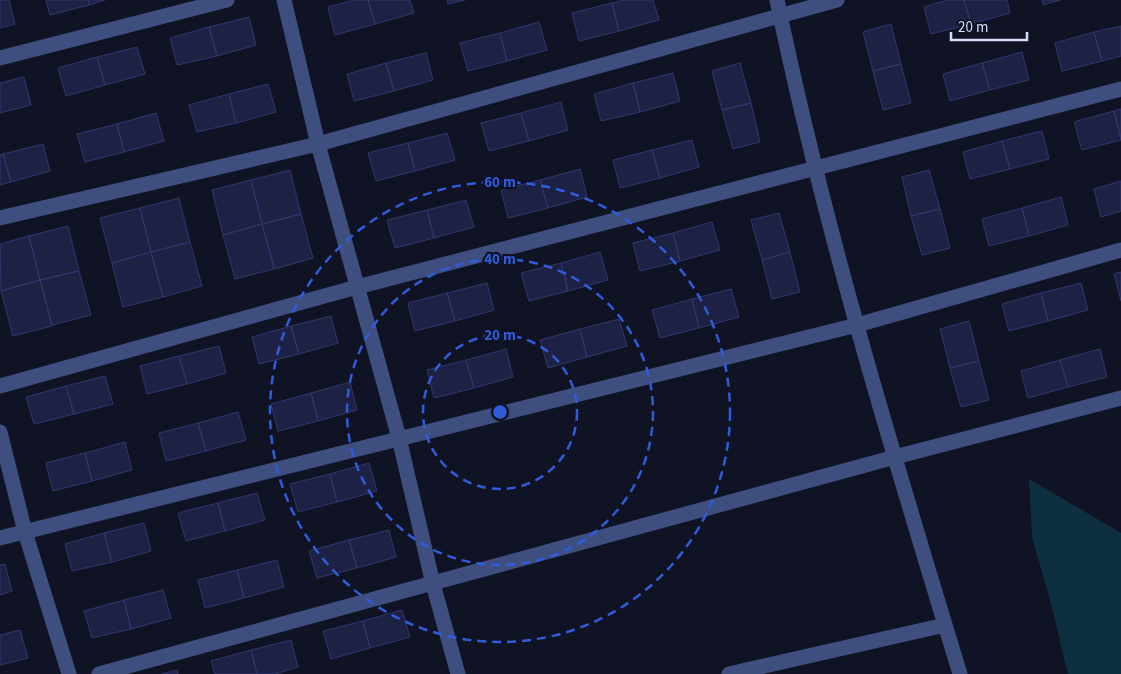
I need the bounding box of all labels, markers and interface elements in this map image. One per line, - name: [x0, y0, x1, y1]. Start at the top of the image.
- scale bar: [951, 10, 1027, 42]
- text: 20 m: [958, 17, 988, 38]
- text: 60 m: [484, 172, 516, 193]
- text: 40 m: [484, 249, 516, 270]
- text: 20 m: [484, 325, 516, 346]
- centre of rings: [491, 403, 509, 421]

